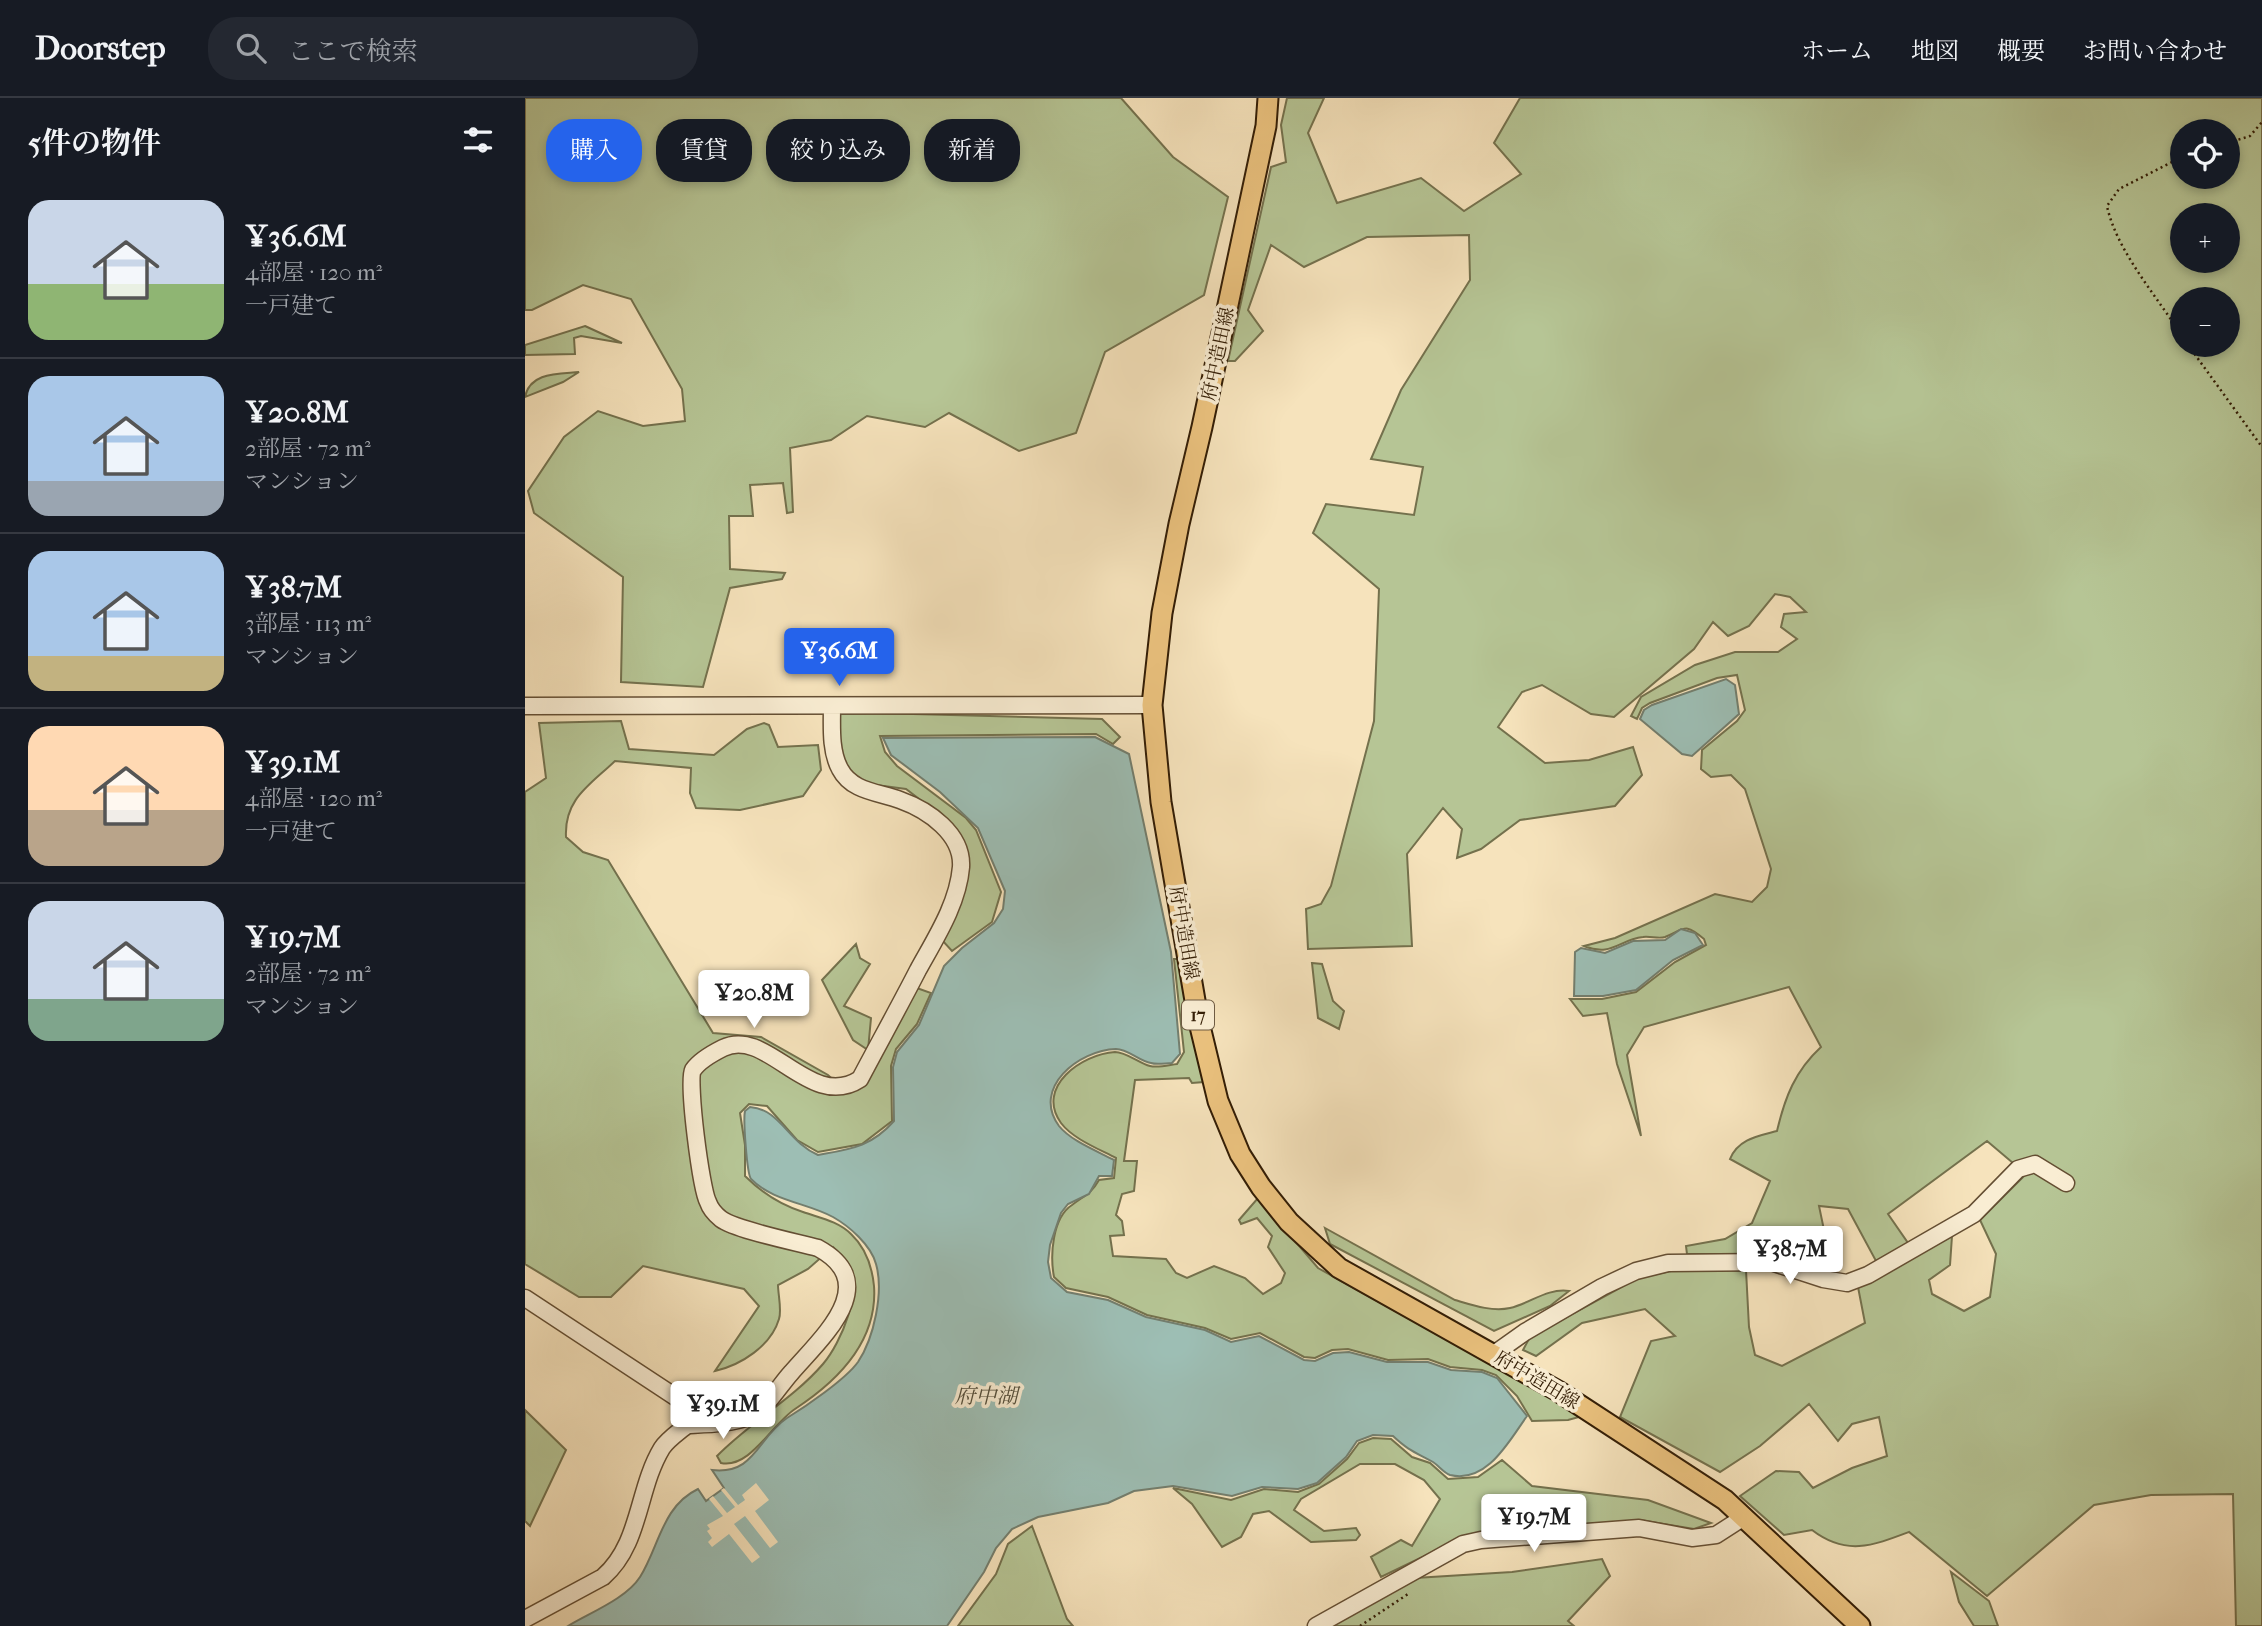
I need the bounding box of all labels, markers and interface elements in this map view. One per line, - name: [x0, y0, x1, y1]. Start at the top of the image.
- search box: [208, 17, 698, 80]
- text: Doorstep: [35, 29, 166, 68]
- icon: search: [232, 29, 270, 67]
- text: ここで検索: [288, 36, 418, 67]
- text: ホーム: [1801, 37, 1873, 65]
- text: 地図: [1911, 37, 1959, 65]
- text: 概要: [1997, 37, 2045, 65]
- text: お問い合わせ: [2083, 37, 2227, 65]
- chip: 購入: [546, 119, 642, 182]
- chip: 賃貸: [656, 119, 752, 182]
- chip: 絞り込み: [766, 119, 910, 182]
- chip: 新着: [924, 119, 1020, 182]
- map controls: [2170, 119, 2240, 357]
- button: locate: [2170, 119, 2240, 189]
- icon: filters: [459, 121, 497, 159]
- text: 5件の物件: [28, 126, 161, 161]
- button: +: [2170, 203, 2240, 273]
- text: ¥36.6M: [245, 219, 346, 254]
- icon: home: [84, 228, 168, 312]
- text: 4部屋 · 120 m²: [245, 259, 382, 286]
- button: −: [2170, 287, 2240, 357]
- text: 一戸建て: [245, 292, 337, 319]
- street label: 府中造田線: [1197, 305, 1239, 403]
- text: ¥20.8M: [245, 395, 349, 430]
- icon: home: [84, 404, 168, 488]
- text: 2部屋 · 72 m²: [245, 435, 371, 462]
- text: マンション: [245, 468, 359, 495]
- text: ¥38.7M: [245, 570, 342, 605]
- icon: home: [84, 579, 168, 663]
- text: 3部屋 · 113 m²: [245, 610, 371, 637]
- pin: ¥36.6M: [782, 628, 896, 688]
- text: ¥36.6M: [800, 637, 878, 664]
- text: マンション: [245, 643, 359, 670]
- text: ¥39.1M: [245, 745, 340, 780]
- icon: home: [84, 754, 168, 838]
- text: 4部屋 · 120 m²: [245, 785, 382, 812]
- text: 一戸建て: [245, 818, 337, 845]
- street label: 府中造田線: [1165, 884, 1203, 982]
- text: ¥19.7M: [245, 920, 341, 955]
- icon: home: [84, 929, 168, 1013]
- text: 2部屋 · 72 m²: [245, 960, 371, 987]
- pin: ¥20.8M: [697, 970, 811, 1030]
- text: ¥20.8M: [714, 979, 794, 1006]
- text: マンション: [245, 993, 359, 1020]
- road number: 17: [1182, 1000, 1214, 1030]
- pin: ¥38.7M: [1733, 1226, 1847, 1286]
- text: ¥38.7M: [1753, 1235, 1827, 1262]
- street label: 府中造田線: [1491, 1346, 1583, 1414]
- pin: ¥39.1M: [666, 1382, 780, 1441]
- water label: 府中湖: [955, 1384, 1021, 1408]
- text: ¥39.1M: [686, 1390, 760, 1417]
- pin: ¥19.7M: [1477, 1494, 1591, 1554]
- text: ¥19.7M: [1497, 1503, 1571, 1530]

